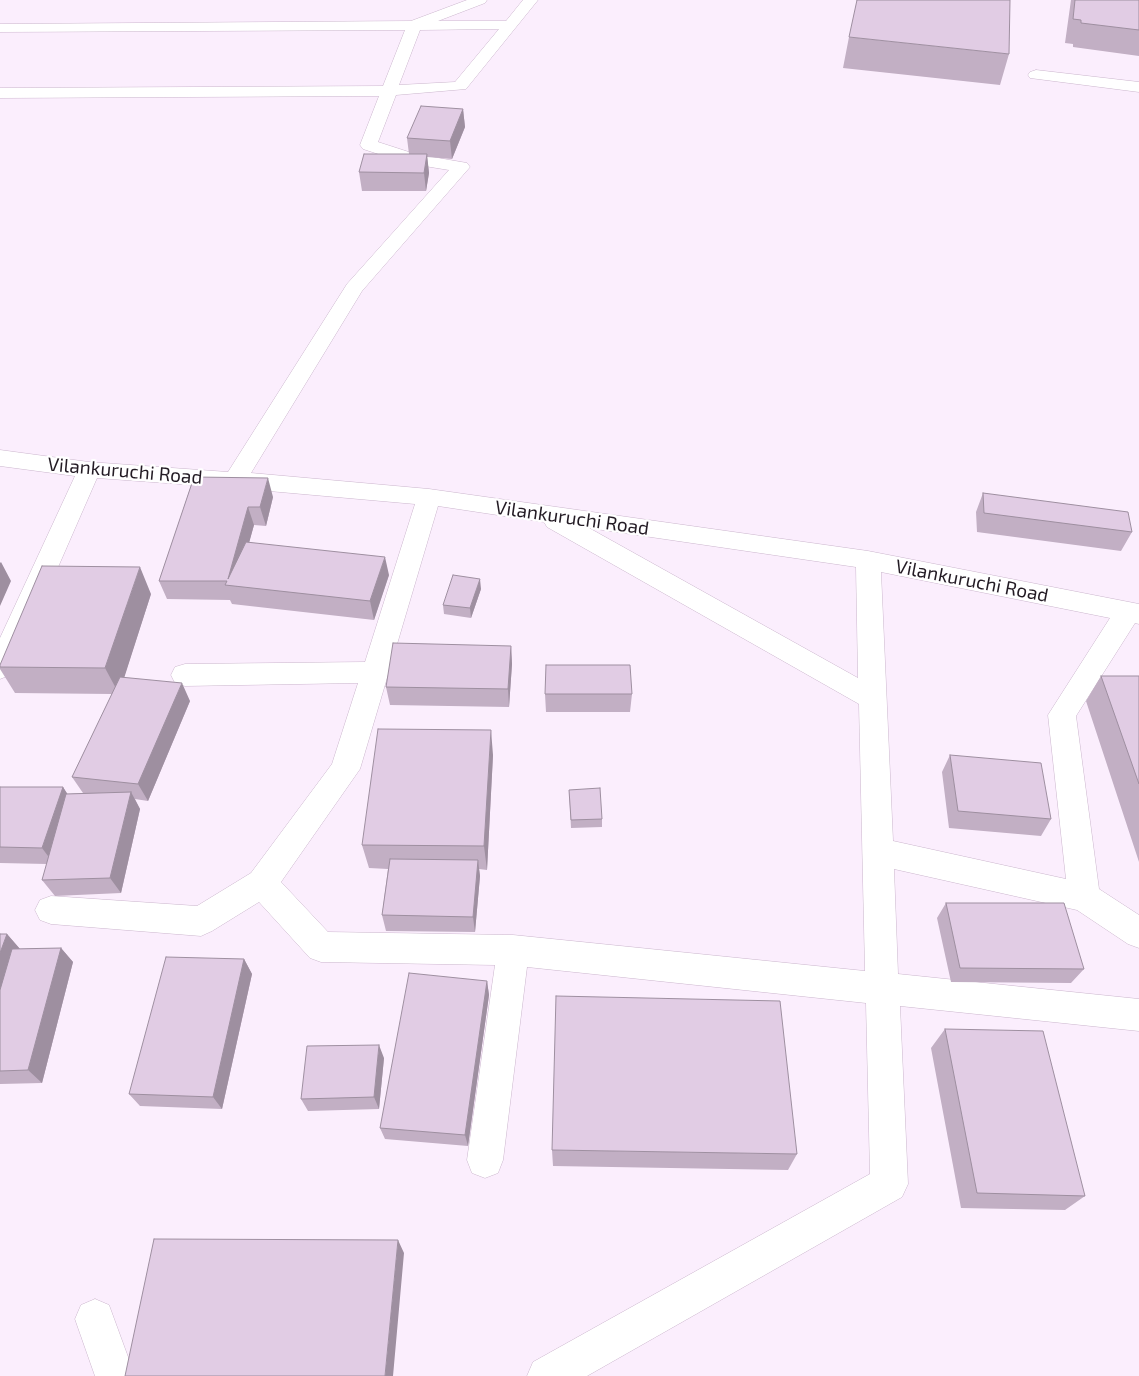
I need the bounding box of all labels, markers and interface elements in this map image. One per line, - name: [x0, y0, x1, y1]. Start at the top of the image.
- street label: Vilankuruchi Road: [47, 453, 203, 489]
- street label: Vilankuruchi Road: [493, 496, 651, 540]
- street label: Vilankuruchi Road: [894, 555, 1050, 607]

